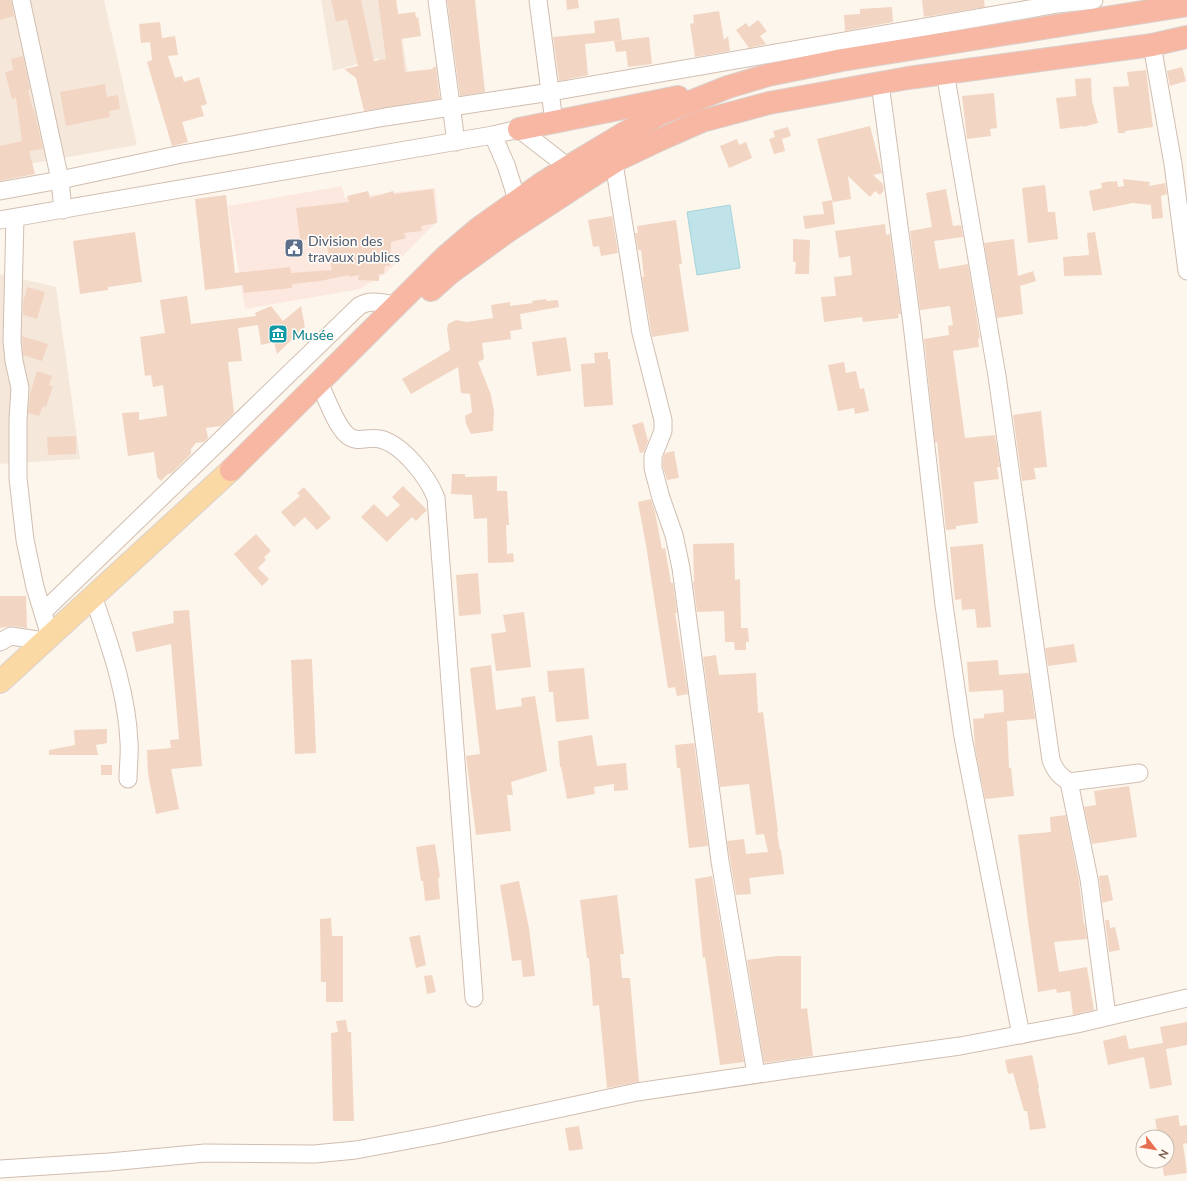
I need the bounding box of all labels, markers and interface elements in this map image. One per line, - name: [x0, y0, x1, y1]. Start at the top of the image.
- place label: Division des travaux publics: [308, 232, 400, 265]
- public building icon: Division des travaux publics: [283, 237, 305, 259]
- museum icon: Musée: [267, 323, 289, 345]
- place label: Musée: [292, 326, 334, 343]
- north arrow: [1135, 1129, 1175, 1169]
- text: N: [1156, 1147, 1172, 1161]

